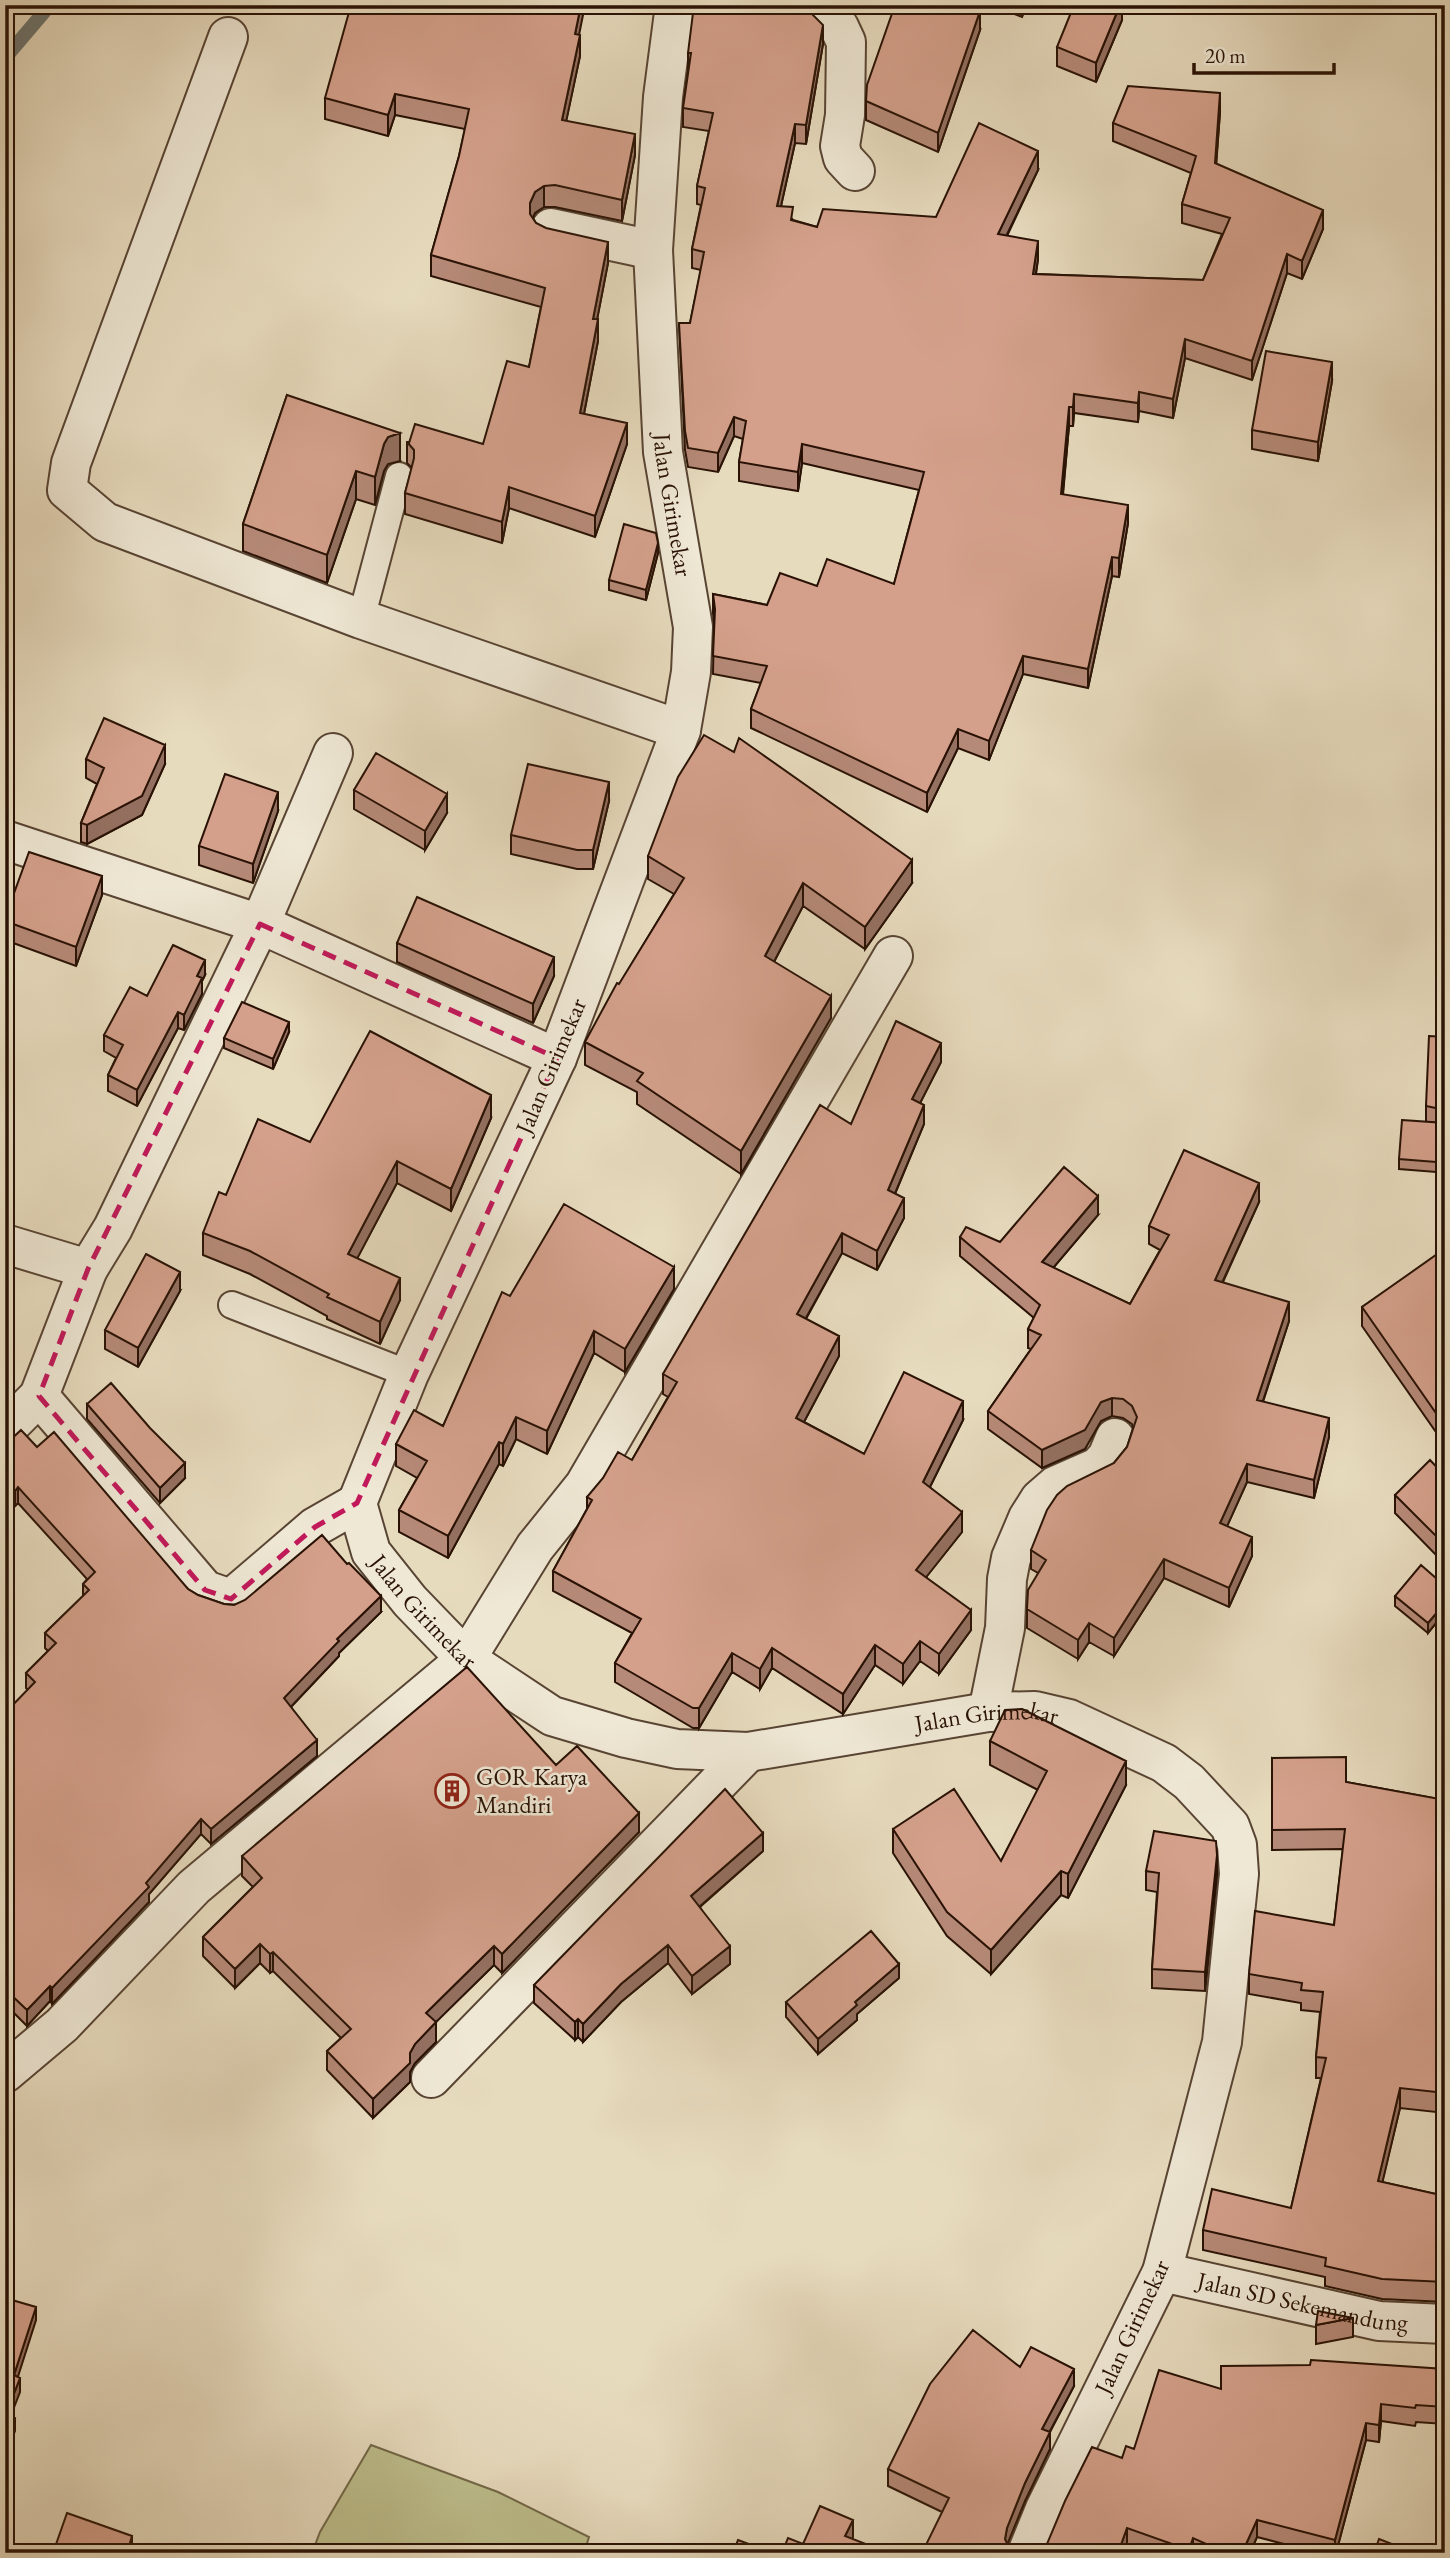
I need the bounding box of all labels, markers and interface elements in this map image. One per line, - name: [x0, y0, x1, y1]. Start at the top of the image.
- scale bar: [1194, 32, 1334, 76]
- text: 20 m: [1205, 42, 1246, 69]
- street label: Jalan Girimekar: [647, 430, 700, 579]
- street label: Jalan Girimekar: [507, 993, 593, 1140]
- street label: Jalan Girimekar: [362, 1546, 482, 1676]
- street label: Jalan Girimekar: [910, 1694, 1062, 1739]
- place label: GOR Karya Mandiri: [476, 1761, 588, 1820]
- building icon: GOR Karya Mandiri: [433, 1772, 471, 1810]
- street label: Jalan Girimekar: [1086, 2255, 1176, 2401]
- street label: Jalan SD Sekemandung: [1192, 2264, 1409, 2337]

